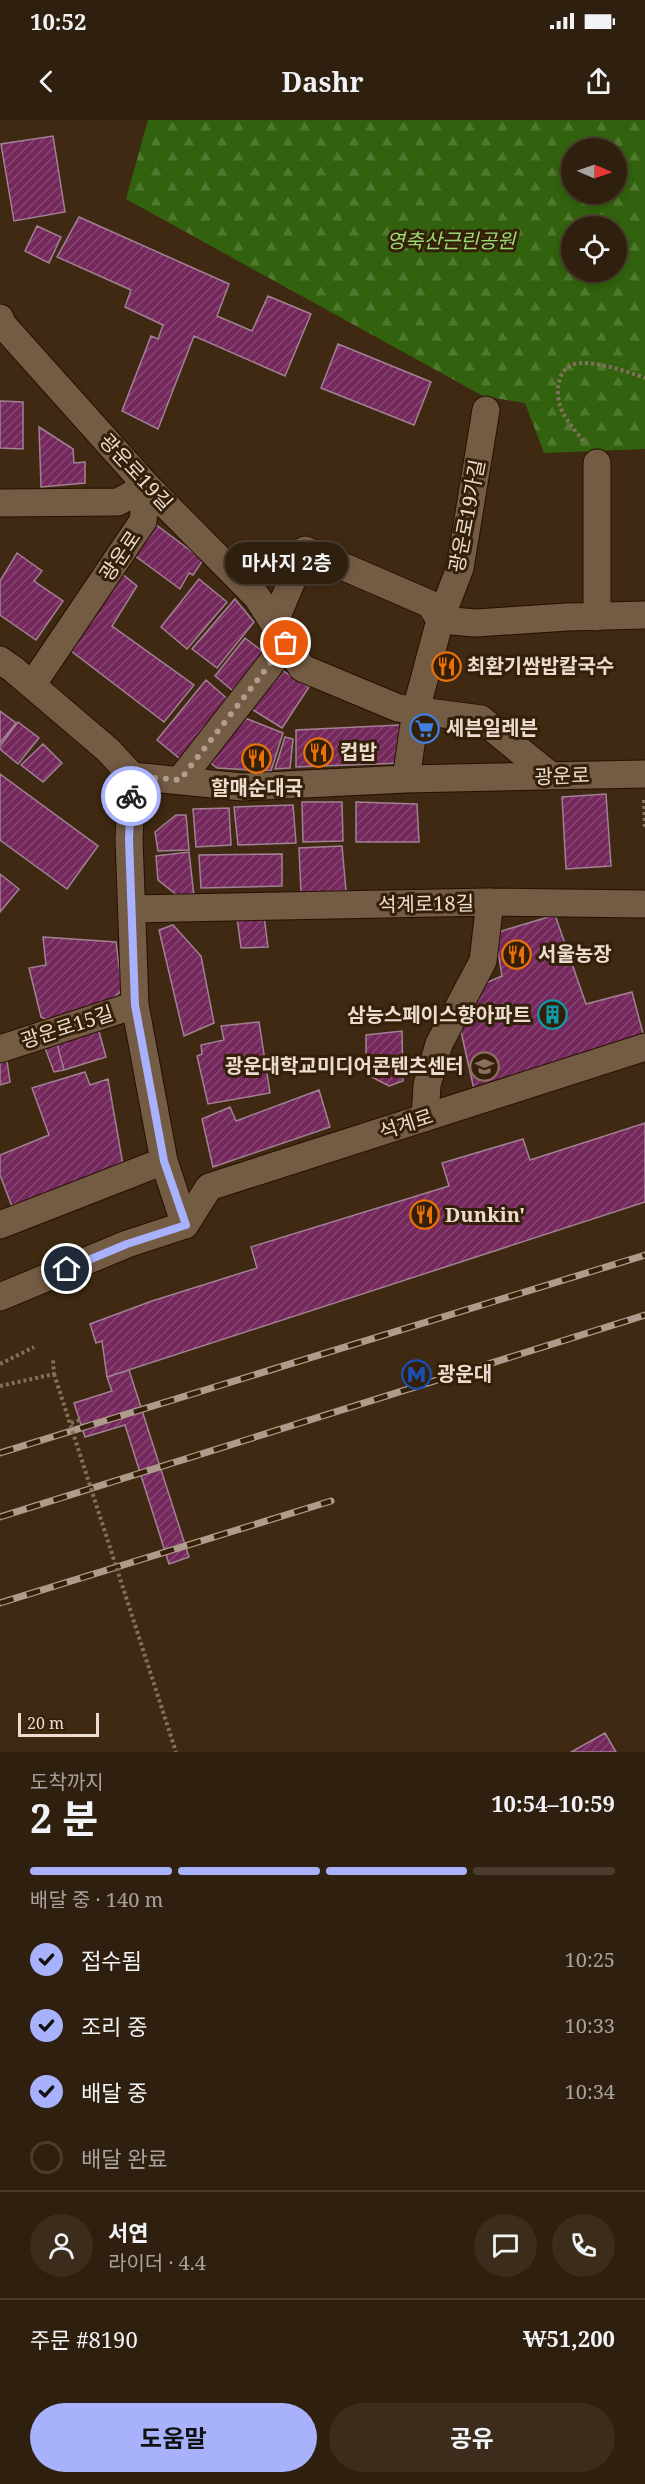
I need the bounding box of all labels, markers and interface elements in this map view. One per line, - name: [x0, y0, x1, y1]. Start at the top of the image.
- text: 10:52: [30, 6, 86, 36]
- text: Dashr: [281, 63, 364, 100]
- icon: back: [30, 65, 63, 98]
- icon: share: [582, 65, 615, 98]
- north arrow: [561, 138, 627, 204]
- map controls: [561, 138, 627, 282]
- button: locate: [561, 216, 627, 282]
- park label: 영축산근린공원: [387, 227, 517, 254]
- street label: 광운로19길: [94, 427, 179, 516]
- street label: 광운로19가길: [442, 457, 491, 575]
- street label: 광운로: [93, 525, 146, 586]
- callout: 마사지 2층: [224, 541, 348, 583]
- text: 마사지 2층: [241, 549, 332, 576]
- pin: [260, 617, 311, 668]
- icon: bag: [269, 626, 302, 659]
- restaurant icon: 최환기쌈밥칼국수: [430, 650, 462, 682]
- place label: 최환기쌈밥칼국수: [467, 652, 614, 679]
- supermarket icon: 세븐일레븐: [409, 712, 441, 744]
- place label: 세븐일레븐: [446, 714, 538, 741]
- restaurant icon: 컵밥: [303, 736, 335, 768]
- place label: 컵밥: [340, 738, 377, 765]
- restaurant icon: 할매순대국: [241, 742, 273, 774]
- street label: 광운로: [534, 761, 590, 790]
- courier: [101, 766, 161, 826]
- place label: 할매순대국: [211, 774, 303, 801]
- icon: bike: [115, 780, 148, 813]
- street label: 석계로18길: [378, 889, 474, 918]
- restaurant icon: 서울농장: [501, 938, 533, 970]
- place label: 서울농장: [538, 940, 612, 967]
- street label: 광운로15길: [17, 999, 117, 1054]
- building icon: 삼능스페이스향아파트: [536, 999, 568, 1031]
- place label: 삼능스페이스향아파트: [347, 1001, 531, 1028]
- school or university icon: 광운대학교미디어콘텐츠센터: [469, 1050, 501, 1082]
- place label: 광운대학교미디어콘텐츠센터: [225, 1052, 464, 1079]
- street label: 석계로: [375, 1102, 436, 1145]
- restaurant icon: Dunkin': [408, 1199, 440, 1231]
- place label: Dunkin': [445, 1201, 525, 1228]
- pin: [41, 1243, 92, 1294]
- icon: home: [50, 1252, 83, 1285]
- metro station icon: 광운대: [400, 1358, 432, 1390]
- place label: 광운대: [437, 1360, 492, 1387]
- scale bar: [18, 1710, 99, 1738]
- text: 20 m: [27, 1712, 64, 1734]
- text: 도착까지: [30, 1768, 104, 1795]
- text: 10:54–10:59: [491, 1788, 615, 1818]
- text: 2 분: [30, 1791, 98, 1844]
- text: 배달 중 · 140 m: [30, 1886, 163, 1913]
- icon: check: [30, 1943, 63, 1976]
- text: 접수됨: [81, 1945, 142, 1975]
- text: 10:25: [565, 1946, 615, 1973]
- icon: check: [30, 2009, 63, 2042]
- text: 조리 중: [81, 2011, 147, 2041]
- text: 10:33: [565, 2012, 615, 2039]
- icon: check: [30, 2075, 63, 2108]
- text: 배달 중: [81, 2077, 147, 2107]
- text: 10:34: [565, 2078, 615, 2105]
- text: 배달 완료: [81, 2143, 168, 2173]
- button: person: [30, 2214, 93, 2277]
- button: chat: [474, 2214, 537, 2277]
- button: phone: [552, 2214, 615, 2277]
- text: 서연: [108, 2217, 148, 2247]
- text: 라이더 · 4.4: [108, 2249, 206, 2276]
- text: ₩51,200: [523, 2323, 615, 2353]
- text: 주문 #8190: [30, 2324, 138, 2354]
- button: 도움말: [30, 2403, 317, 2472]
- button: 공유: [329, 2403, 615, 2472]

